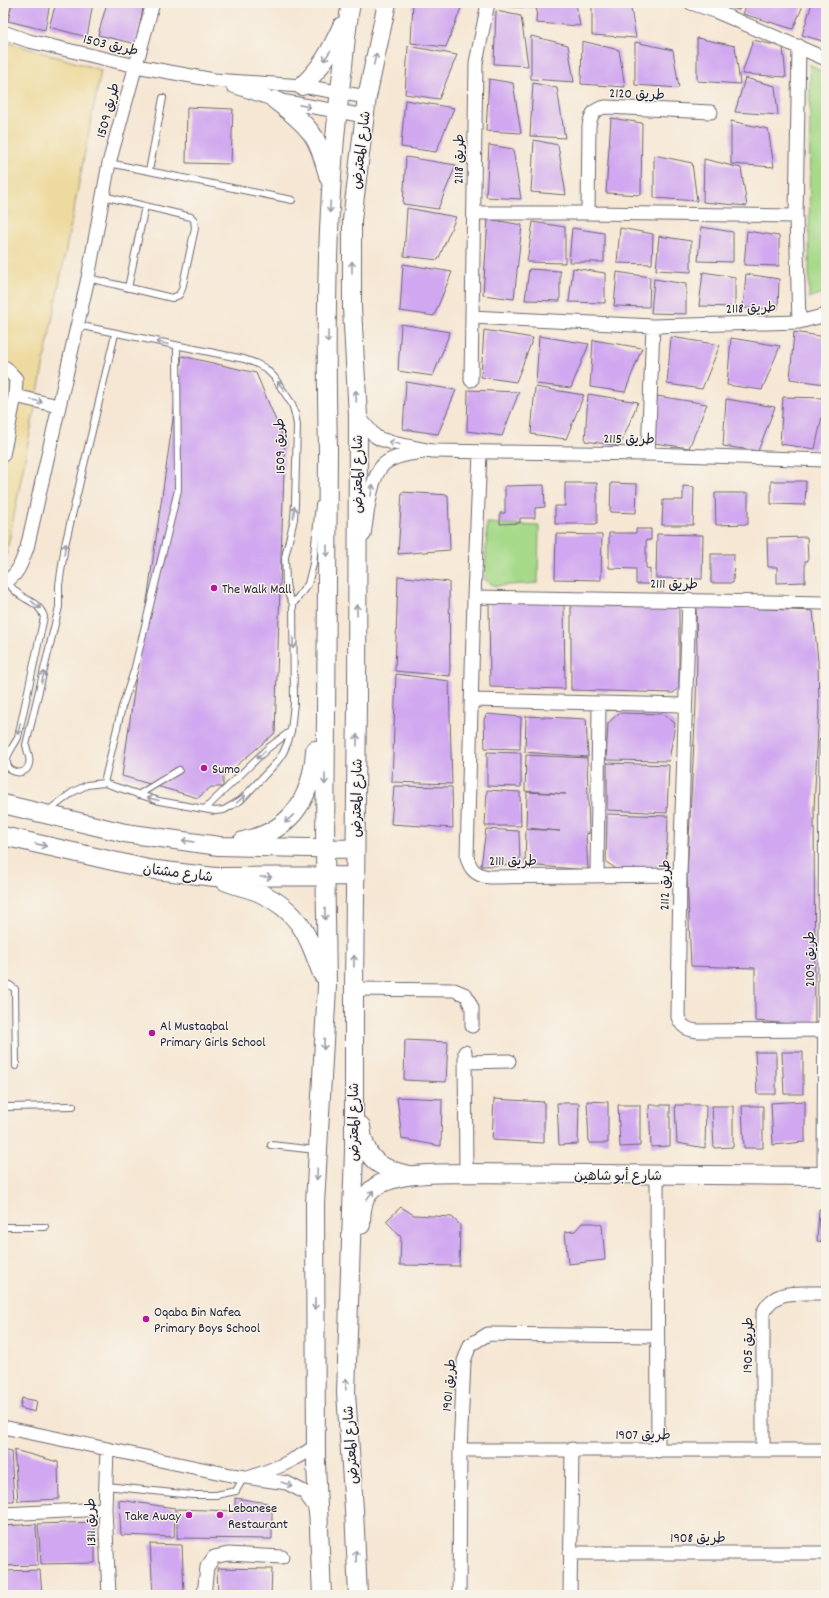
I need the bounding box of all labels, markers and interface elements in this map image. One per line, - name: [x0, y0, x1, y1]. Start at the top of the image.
- street label: طريق 1503: [81, 30, 140, 62]
- one-way arrow: [323, 50, 331, 61]
- one-way arrow: [371, 53, 379, 66]
- street label: طريق 1509: [92, 81, 126, 140]
- street label: طريق 2120: [609, 84, 665, 106]
- one-way arrow: [298, 102, 311, 110]
- street label: شارع المعترض: [347, 110, 377, 191]
- street label: طريق 2118: [450, 134, 470, 184]
- one-way arrow: [327, 200, 334, 213]
- one-way arrow: [348, 261, 356, 274]
- street label: طريق 2118: [725, 298, 777, 320]
- one-way arrow: [324, 330, 331, 343]
- one-way arrow: [156, 339, 169, 347]
- one-way arrow: [277, 380, 285, 391]
- one-way arrow: [353, 390, 360, 403]
- one-way arrow: [30, 398, 43, 406]
- street label: طريق 1509: [271, 418, 291, 474]
- street label: طريق 2115: [603, 430, 655, 450]
- street label: شارع المعترض: [349, 435, 369, 513]
- one-way arrow: [388, 439, 401, 446]
- one-way arrow: [368, 484, 376, 497]
- one-way arrow: [291, 506, 298, 519]
- one-way arrow: [61, 543, 69, 556]
- one-way arrow: [323, 544, 331, 557]
- street label: طريق 2111: [650, 575, 698, 595]
- place label: The Walk Mall: [222, 580, 292, 600]
- marker: The Walk Mall: [209, 583, 219, 593]
- one-way arrow: [31, 601, 41, 610]
- one-way arrow: [353, 604, 361, 617]
- one-way arrow: [289, 636, 297, 649]
- one-way arrow: [40, 671, 48, 684]
- one-way arrow: [15, 723, 23, 736]
- one-way arrow: [353, 734, 361, 747]
- one-way arrow: [256, 750, 266, 759]
- street label: شارع المعترض: [347, 758, 369, 838]
- place label: Sumo: [212, 760, 240, 780]
- marker: Sumo: [199, 763, 209, 773]
- one-way arrow: [321, 772, 329, 785]
- one-way arrow: [147, 795, 160, 802]
- one-way arrow: [235, 795, 246, 804]
- one-way arrow: [284, 814, 294, 824]
- one-way arrow: [182, 837, 195, 845]
- one-way arrow: [34, 842, 47, 849]
- street label: طريق 2111: [489, 852, 537, 872]
- street label: طريق 2112: [656, 859, 676, 911]
- street label: شارع مشتان: [142, 860, 214, 888]
- one-way arrow: [259, 873, 272, 881]
- one-way arrow: [322, 907, 329, 920]
- street label: طريق 2109: [801, 931, 821, 987]
- one-way arrow: [350, 955, 358, 968]
- place label: Al Mustaqbal Primary Girls School: [160, 1017, 266, 1053]
- marker: Al Mustaqbal Primary Girls School: [147, 1028, 157, 1038]
- one-way arrow: [320, 1037, 327, 1050]
- street label: شارع المعترض: [345, 1083, 365, 1161]
- one-way arrow: [313, 1167, 320, 1180]
- street label: شارع أبو شاهين: [574, 1167, 662, 1187]
- one-way arrow: [366, 1189, 374, 1200]
- one-way arrow: [311, 1297, 319, 1310]
- place label: Oqaba Bin Nafea Primary Boys School: [154, 1303, 261, 1339]
- marker: Oqaba Bin Nafea Primary Boys School: [141, 1314, 151, 1324]
- street label: طريق 1905: [739, 1317, 759, 1373]
- street label: طريق 1901: [438, 1358, 462, 1412]
- one-way arrow: [343, 1378, 350, 1391]
- street label: شارع المعترض: [339, 1405, 365, 1485]
- street label: طريق 1907: [615, 1426, 671, 1446]
- one-way arrow: [281, 1481, 293, 1489]
- street label: طريق 1311: [82, 1498, 102, 1546]
- place label: Lebanese Restaurant: [228, 1499, 288, 1535]
- place label: Take Away: [125, 1507, 181, 1527]
- marker: Take Away: [184, 1510, 194, 1520]
- marker: Lebanese Restaurant: [215, 1510, 225, 1520]
- street label: طريق 1908: [670, 1529, 726, 1549]
- one-way arrow: [353, 1550, 360, 1563]

